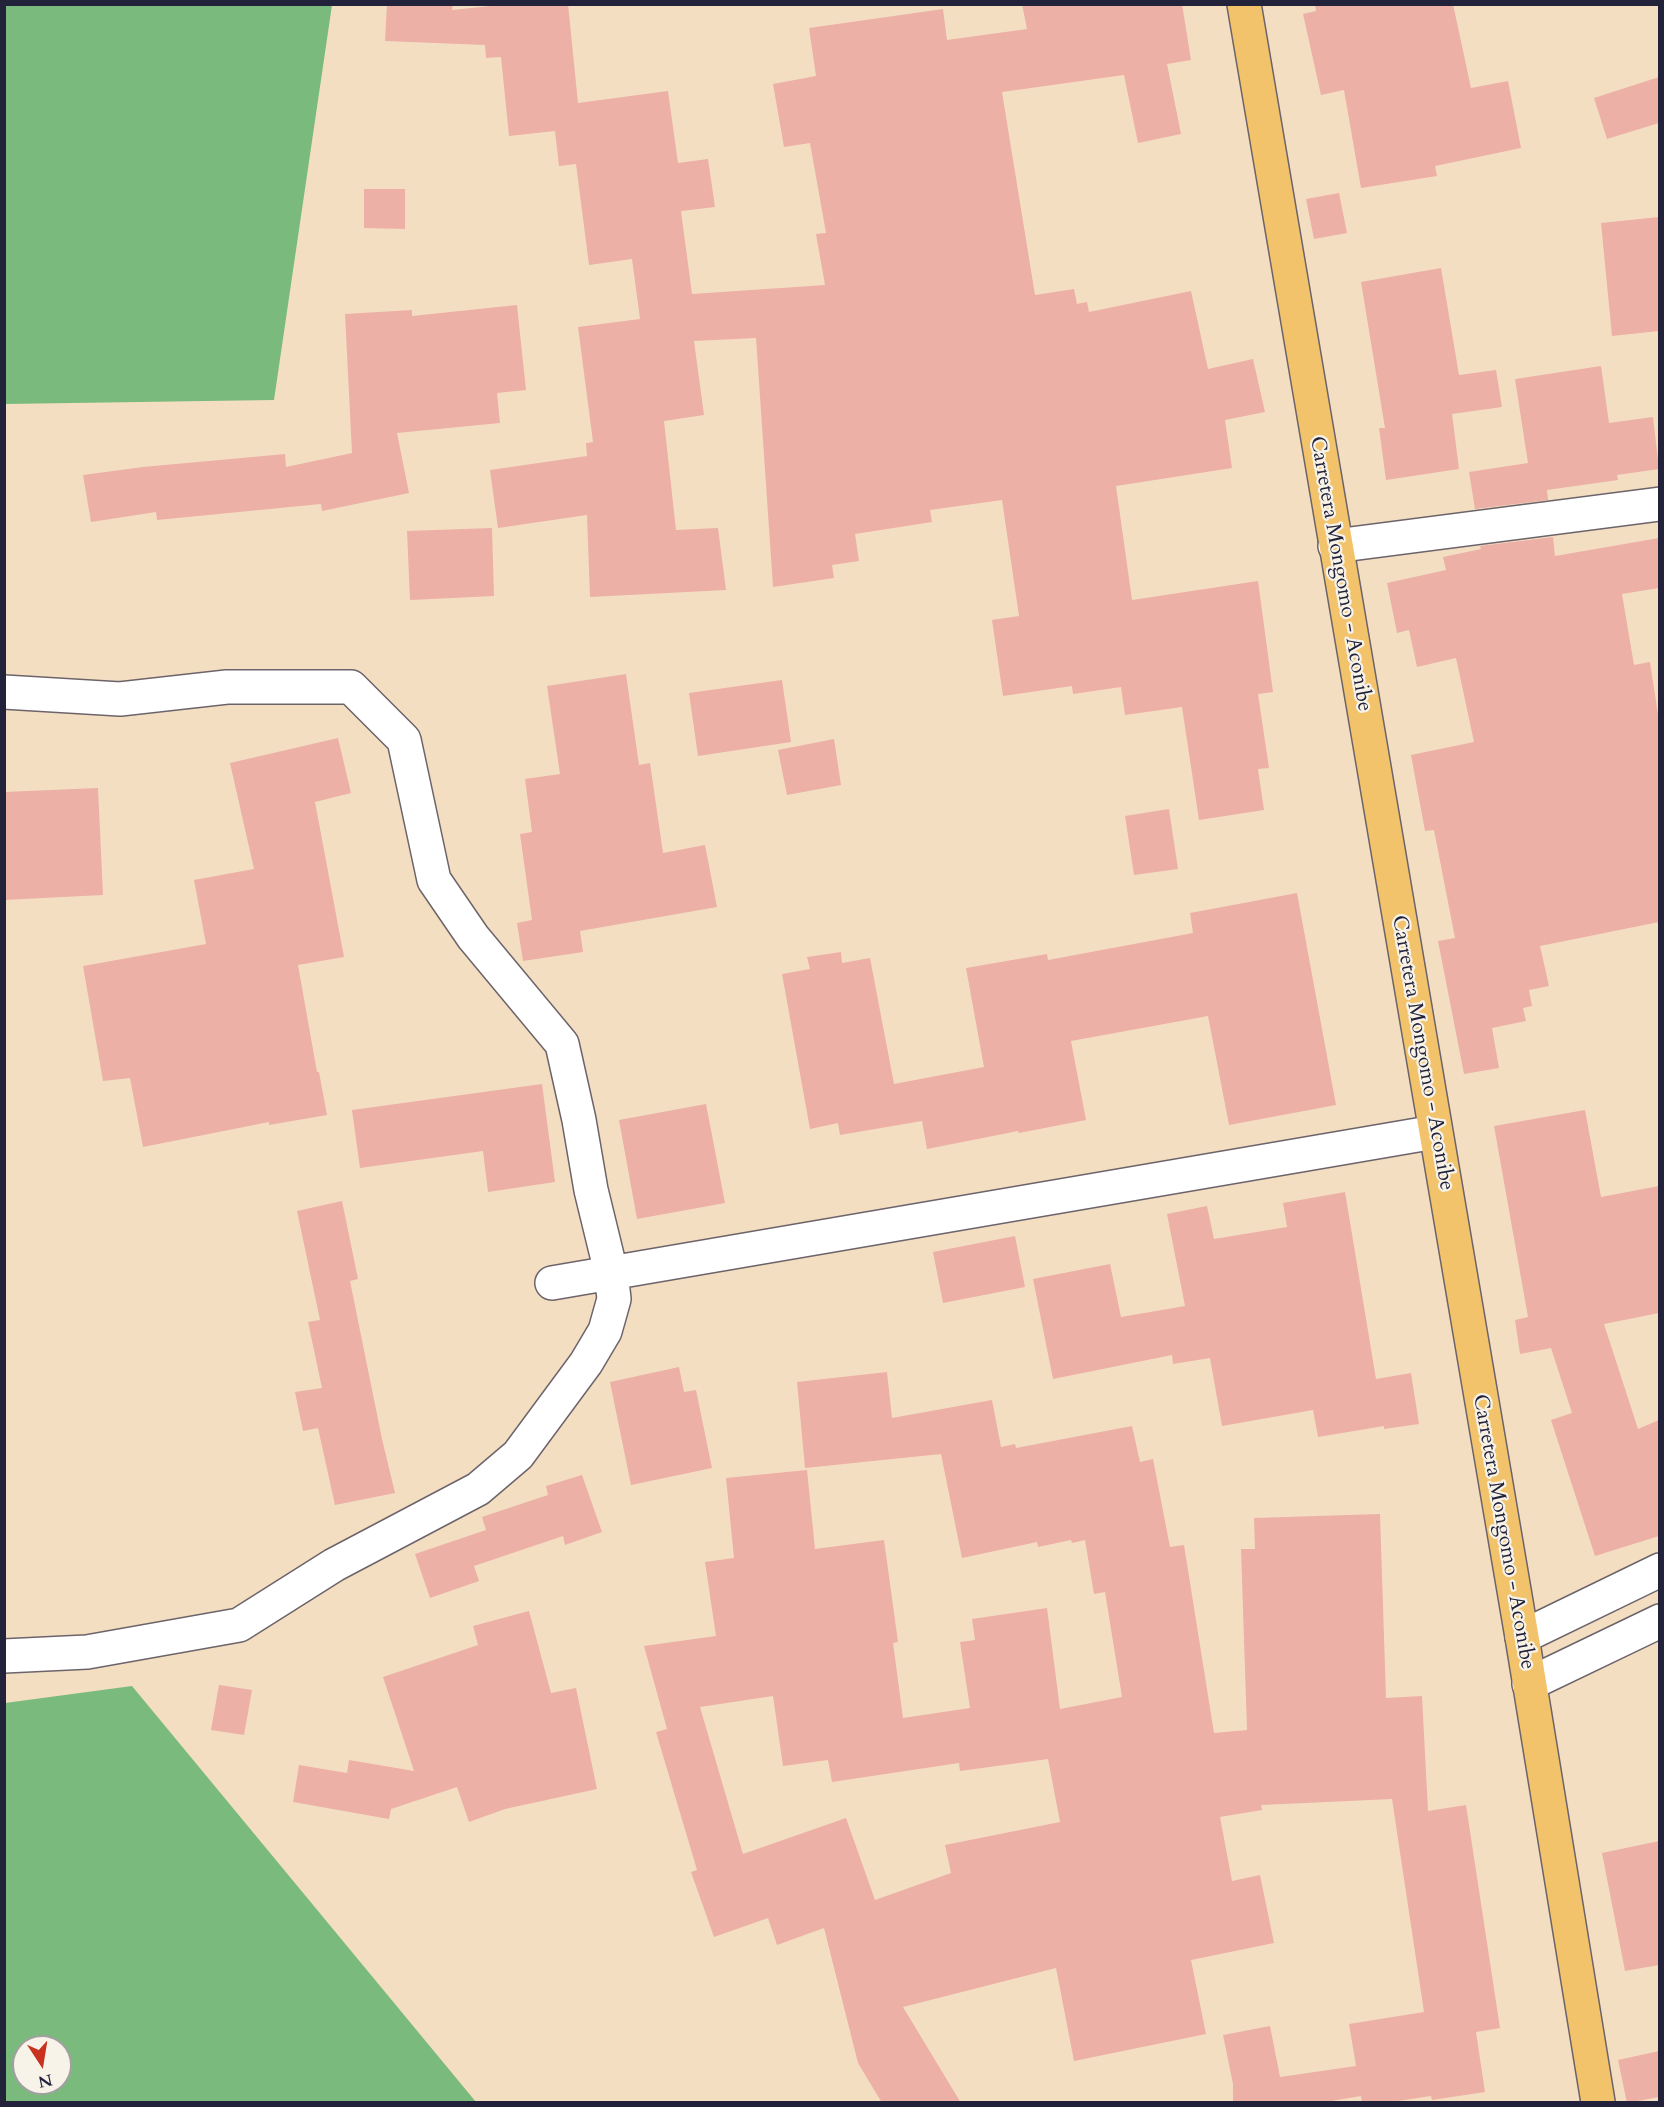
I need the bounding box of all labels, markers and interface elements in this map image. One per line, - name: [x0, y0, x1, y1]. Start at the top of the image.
- street label: Carretera Mongomo - Aconibe: [1303, 434, 1377, 714]
- street label: Carretera Mongomo - Aconibe: [1385, 913, 1459, 1193]
- street label: Carretera Mongomo - Aconibe: [1466, 1392, 1540, 1672]
- north arrow: [12, 2035, 72, 2095]
- text: N: [36, 2068, 54, 2093]

